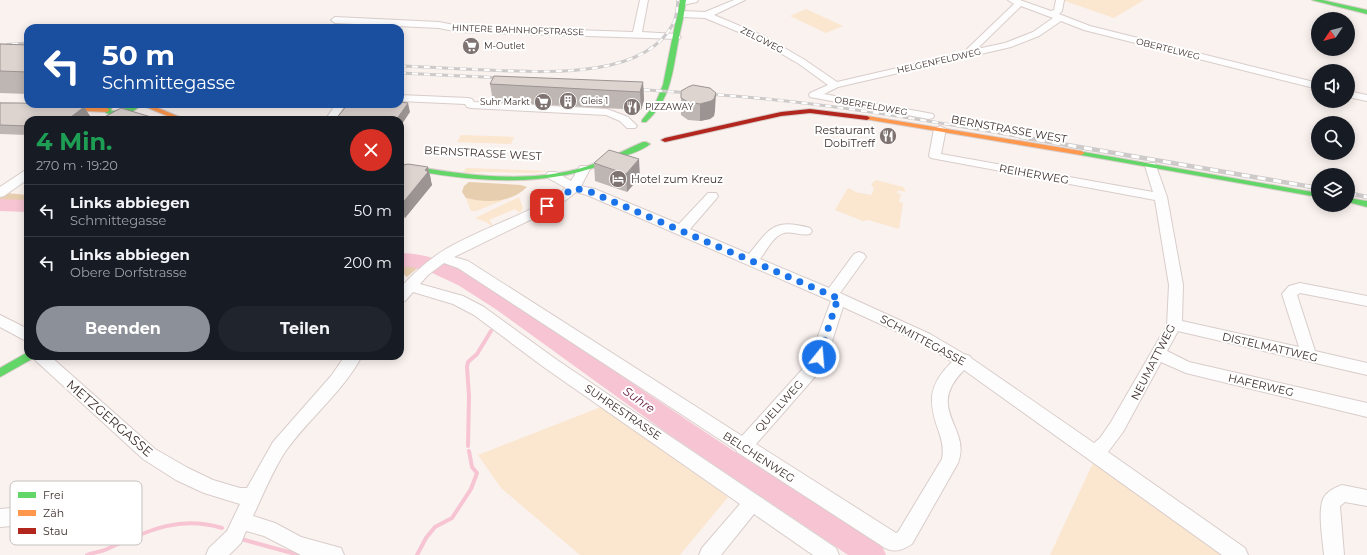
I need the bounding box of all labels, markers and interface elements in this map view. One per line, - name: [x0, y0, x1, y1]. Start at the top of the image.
- north arrow: [1311, 12, 1355, 56]
- map controls: [1311, 12, 1355, 212]
- street label: HINTERE BAHNHOFSTRASSE: [452, 22, 584, 37]
- street label: ZELGWEG: [739, 24, 786, 55]
- street label: OBERTELWEG: [1135, 35, 1201, 62]
- supermarket icon: M-Outlet: [461, 36, 481, 56]
- text: 50 m: [102, 38, 175, 72]
- icon: left: [36, 40, 88, 92]
- place label: M-Outlet: [484, 40, 525, 51]
- street label: HELGENFELDWEG: [896, 45, 982, 76]
- button: sound: [1311, 64, 1355, 108]
- text: Schmittegasse: [102, 72, 235, 94]
- building icon: Gleis 1: [558, 91, 578, 111]
- supermarket icon: Suhr Markt: [533, 92, 553, 112]
- street label: OBERFELDWEG: [834, 94, 908, 117]
- place label: Gleis 1: [581, 95, 608, 106]
- place label: Suhr Markt: [480, 96, 530, 107]
- restaurant icon: PIZZAWAY: [622, 97, 642, 117]
- place label: PIZZAWAY: [645, 101, 694, 112]
- street label: BERNSTRASSE WEST: [950, 112, 1069, 146]
- button: search: [1311, 116, 1355, 160]
- place label: Restaurant DobiTreff: [815, 123, 876, 150]
- restaurant icon: Restaurant DobiTreff: [878, 126, 898, 146]
- text: 4 Min.: [36, 127, 112, 156]
- button: close: [350, 129, 392, 171]
- street label: BERNSTRASSE WEST: [424, 143, 543, 163]
- text: 270 m · 19:20: [36, 157, 118, 173]
- street label: REIHERWEG: [998, 161, 1070, 187]
- button: layers: [1311, 168, 1355, 212]
- hotel icon: Hotel zum Kreuz: [608, 169, 628, 189]
- place label: Hotel zum Kreuz: [631, 172, 723, 186]
- pin: [530, 189, 564, 223]
- text: Links abbiegen: [70, 193, 190, 212]
- icon: arrive: [536, 195, 558, 217]
- icon: left: [36, 200, 58, 222]
- text: 50 m: [354, 201, 392, 220]
- text: Schmittegasse: [70, 212, 166, 228]
- text: Links abbiegen: [70, 245, 190, 264]
- icon: left: [36, 252, 58, 274]
- text: 200 m: [344, 253, 392, 272]
- text: Obere Dorfstrasse: [70, 264, 187, 280]
- button: Beenden: [36, 306, 210, 352]
- button: Teilen: [218, 306, 392, 352]
- street label: SCHMITTEGASSE: [878, 312, 968, 368]
- street label: NEUMATTWEG: [1128, 322, 1178, 402]
- street label: DISTELMATTWEG: [1221, 329, 1319, 365]
- position arrow: [798, 336, 840, 378]
- street label: HAFERWEG: [1227, 371, 1295, 399]
- street label: METZGERGASSE: [64, 376, 156, 460]
- street label: QUELLWEG: [752, 377, 806, 435]
- street label: SUHRESTRASSE: [582, 381, 664, 443]
- water label: Suhre: [620, 383, 658, 416]
- street label: BELCHENWEG: [720, 429, 798, 485]
- legend: [10, 481, 142, 545]
- text: Frei: [43, 488, 64, 502]
- text: Zäh: [43, 506, 64, 520]
- text: Stau: [43, 524, 68, 538]

